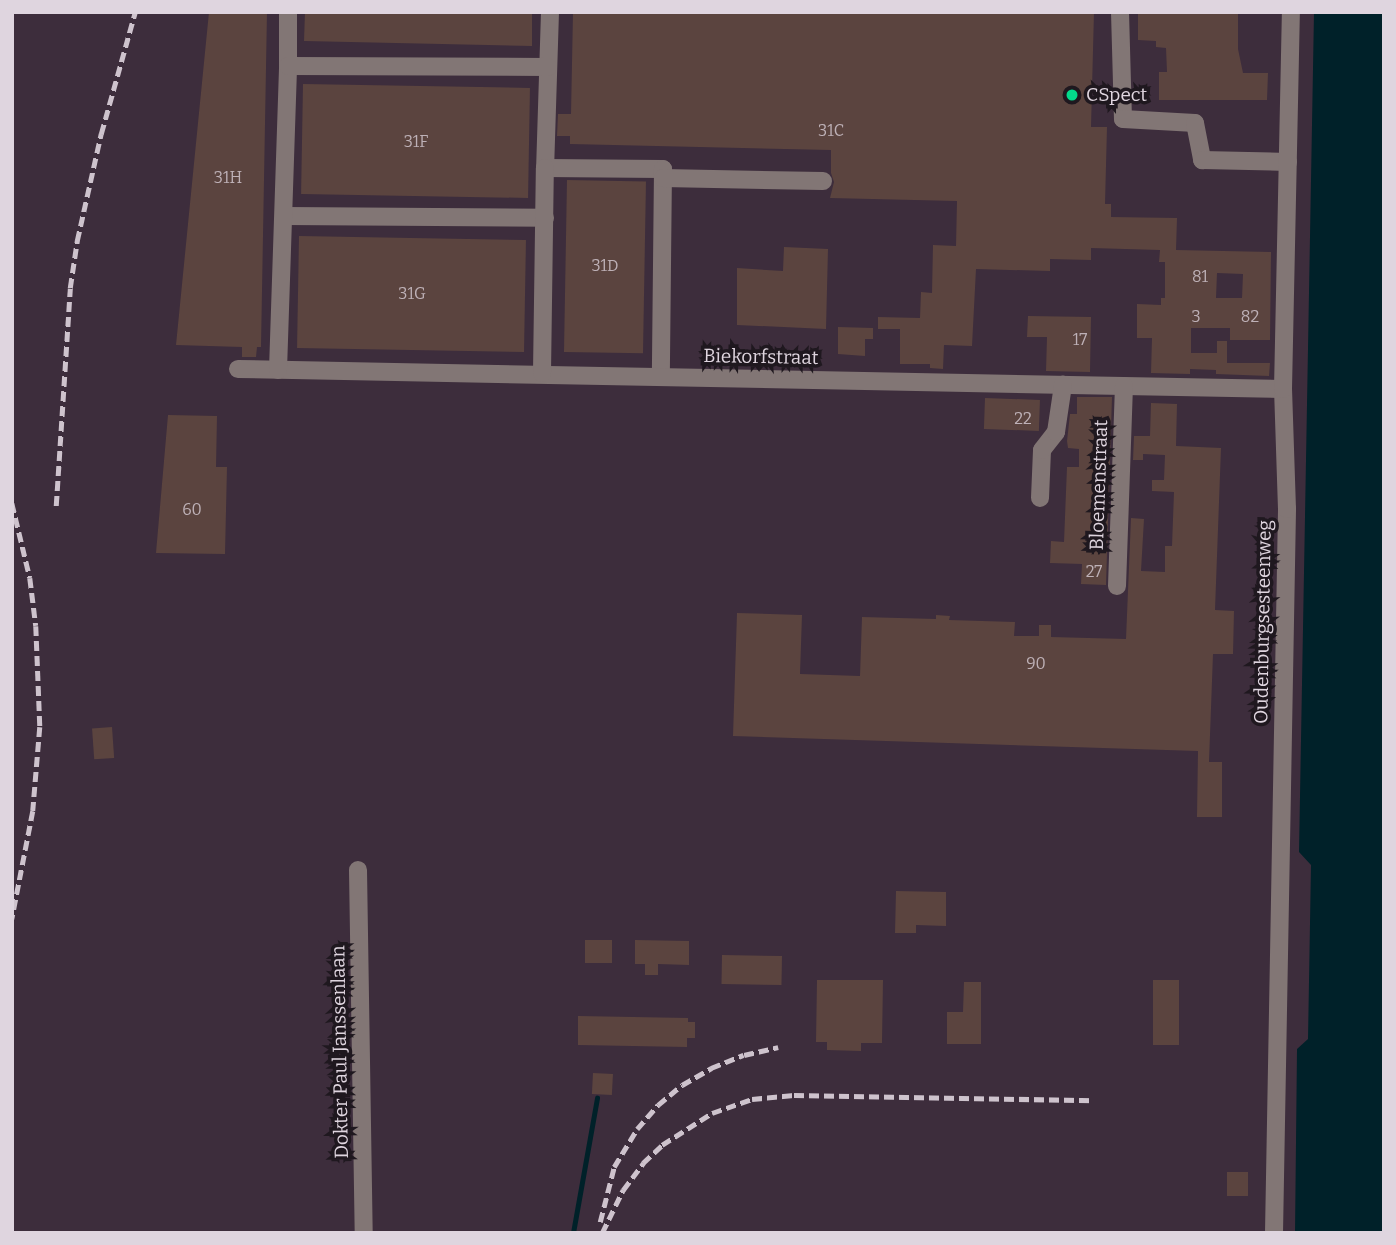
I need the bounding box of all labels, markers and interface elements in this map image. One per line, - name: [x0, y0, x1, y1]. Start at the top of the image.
- place label: CSpect: [1086, 84, 1147, 106]
- marker: CSpect: [1064, 87, 1080, 103]
- house number: 31C: [818, 121, 844, 141]
- house number: 31F: [404, 132, 428, 152]
- house number: 31H: [214, 168, 242, 188]
- house number: 31D: [591, 256, 619, 276]
- house number: 81: [1192, 267, 1208, 287]
- house number: 31G: [398, 284, 426, 304]
- house number: 3: [1191, 307, 1201, 327]
- house number: 82: [1241, 307, 1259, 327]
- house number: 17: [1073, 330, 1087, 350]
- street label: Biekorfstraat: [703, 345, 819, 369]
- house number: 22: [1014, 409, 1032, 429]
- street label: Bloemenstraat: [1085, 419, 1113, 551]
- house number: 60: [182, 500, 202, 520]
- street label: Oudenburgsesteenweg: [1250, 520, 1276, 724]
- house number: 27: [1086, 562, 1102, 582]
- house number: 90: [1026, 654, 1046, 674]
- street label: Dokter Paul Janssenlaan: [327, 945, 353, 1159]

